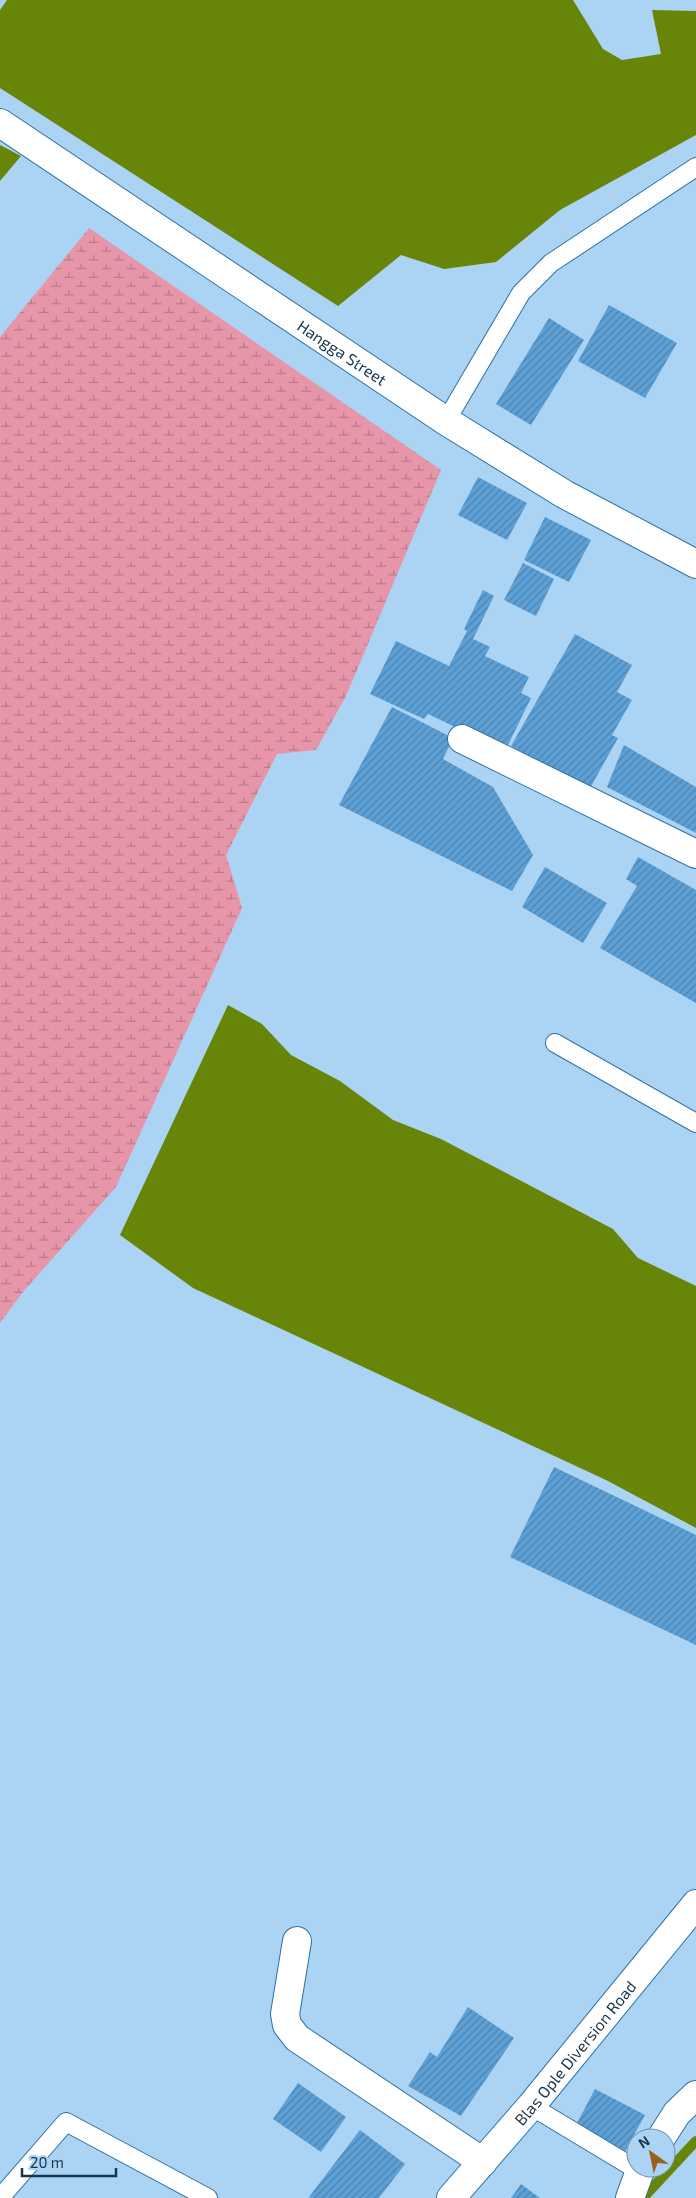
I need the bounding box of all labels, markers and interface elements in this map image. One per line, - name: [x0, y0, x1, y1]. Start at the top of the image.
- street label: Hangga Street: [294, 315, 391, 389]
- street label: Blas Ople Diversion Road: [510, 1976, 639, 2128]
- north arrow: [626, 2128, 676, 2178]
- text: N: [635, 2132, 653, 2152]
- scale bar: [22, 2146, 116, 2178]
- text: 20 m: [30, 2153, 64, 2171]

